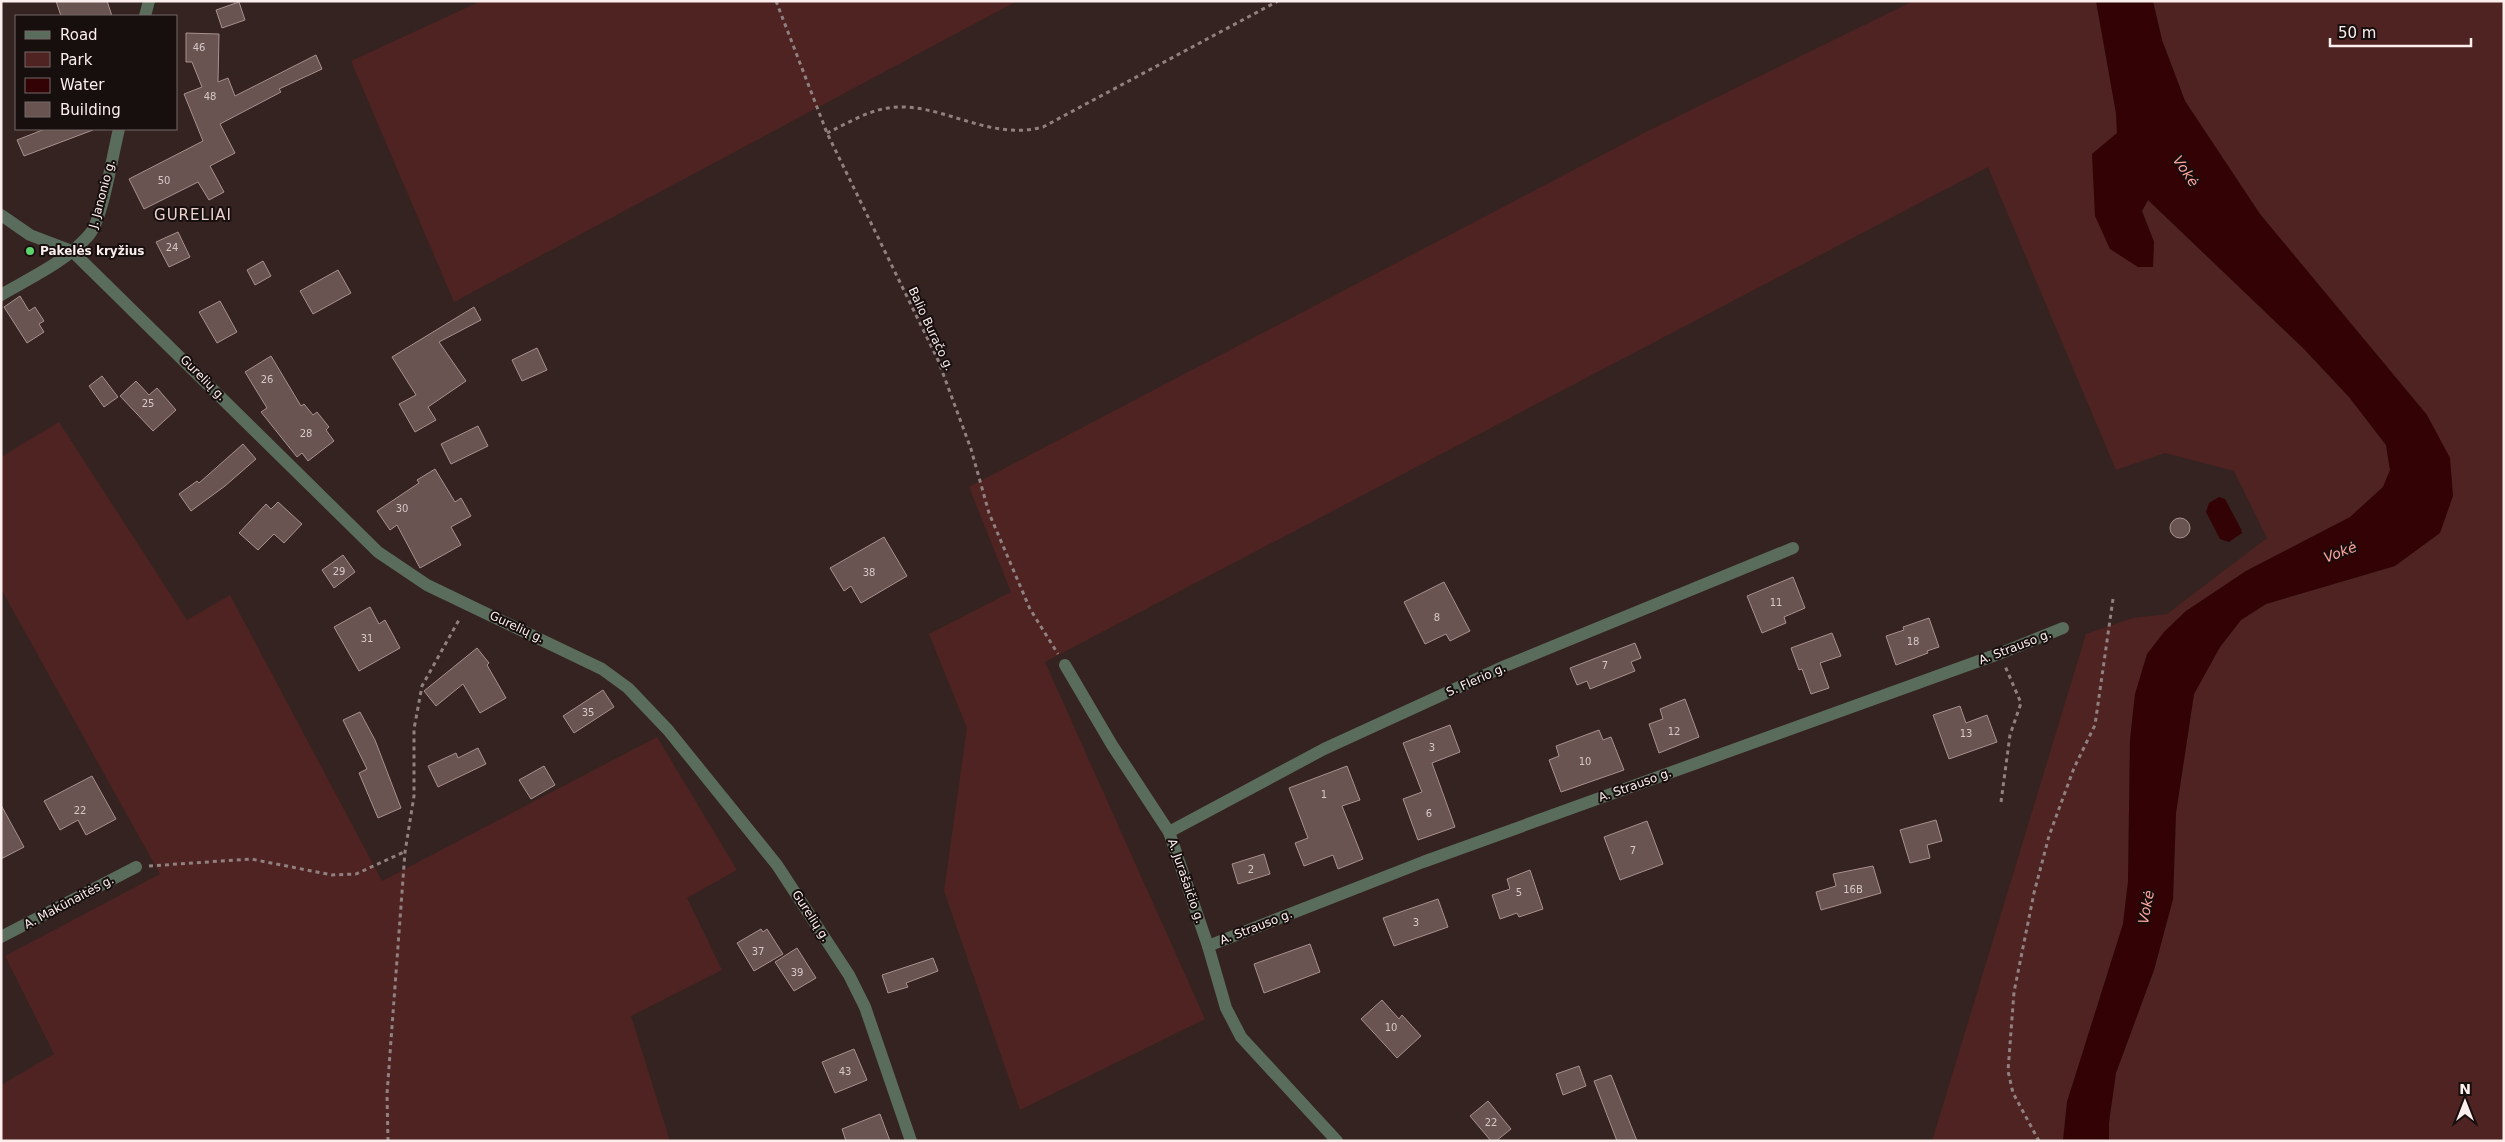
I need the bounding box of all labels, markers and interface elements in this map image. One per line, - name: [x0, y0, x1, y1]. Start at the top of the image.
- legend: [15, 15, 178, 130]
- scale bar: [2330, 15, 2471, 47]
- text: 50 m: [2338, 24, 2376, 42]
- text: Road: [60, 26, 98, 44]
- house number: 46: [193, 42, 205, 53]
- text: Park: [60, 51, 93, 69]
- text: Water: [60, 76, 105, 94]
- house number: 48: [204, 91, 216, 102]
- text: Building: [60, 101, 121, 119]
- water label: Vokė: [2170, 152, 2202, 190]
- street label: J. Janonio g.: [86, 158, 118, 231]
- house number: 50: [158, 175, 170, 186]
- district label: GURELIAI: [154, 206, 232, 224]
- house number: 24: [166, 242, 178, 253]
- place label: Pakelės kryžius: [40, 244, 144, 258]
- marker: Pakelės kryžius: [24, 245, 36, 257]
- street label: Balio Buračo g.: [905, 285, 957, 373]
- street label: Gurelių g.: [177, 352, 229, 404]
- house number: 26: [261, 374, 273, 385]
- house number: 25: [142, 398, 154, 409]
- house number: 28: [300, 428, 312, 439]
- house number: 30: [396, 503, 408, 514]
- water label: Vokė: [2321, 538, 2359, 566]
- house number: 29: [333, 566, 345, 577]
- house number: 38: [863, 567, 875, 578]
- house number: 11: [1770, 597, 1782, 608]
- street label: Gurelių g.: [488, 608, 546, 646]
- house number: 8: [1434, 612, 1440, 623]
- street label: A. Strauso g.: [1977, 627, 2053, 667]
- house number: 31: [361, 633, 373, 644]
- house number: 18: [1907, 636, 1919, 647]
- house number: 7: [1602, 660, 1608, 671]
- street label: S. Flerio g.: [1444, 661, 1508, 699]
- house number: 35: [582, 707, 594, 718]
- house number: 12: [1668, 726, 1680, 737]
- house number: 13: [1960, 728, 1972, 739]
- house number: 3: [1429, 742, 1435, 753]
- house number: 10: [1579, 756, 1591, 767]
- street label: A. Strauso g.: [1597, 765, 1673, 805]
- house number: 1: [1321, 789, 1327, 800]
- house number: 22: [74, 805, 86, 816]
- house number: 6: [1426, 808, 1432, 819]
- street label: A. Jurašaičio g.: [1165, 837, 1207, 925]
- house number: 7: [1630, 845, 1636, 856]
- house number: 2: [1248, 864, 1254, 875]
- street label: A. Makūnaitės g.: [22, 872, 116, 932]
- house number: 16B: [1843, 884, 1863, 895]
- house number: 5: [1516, 887, 1522, 898]
- street label: Gurelių g.: [789, 888, 833, 944]
- water label: Vokė: [2135, 889, 2157, 925]
- street label: A. Strauso g.: [1218, 907, 1294, 947]
- house number: 3: [1413, 917, 1419, 928]
- house number: 37: [752, 946, 764, 957]
- house number: 39: [791, 967, 803, 978]
- house number: 10: [1385, 1022, 1397, 1033]
- house number: 43: [839, 1066, 851, 1077]
- north arrow: [2440, 1077, 2490, 1127]
- text: N: [2459, 1081, 2471, 1097]
- house number: 22: [1485, 1117, 1497, 1128]

